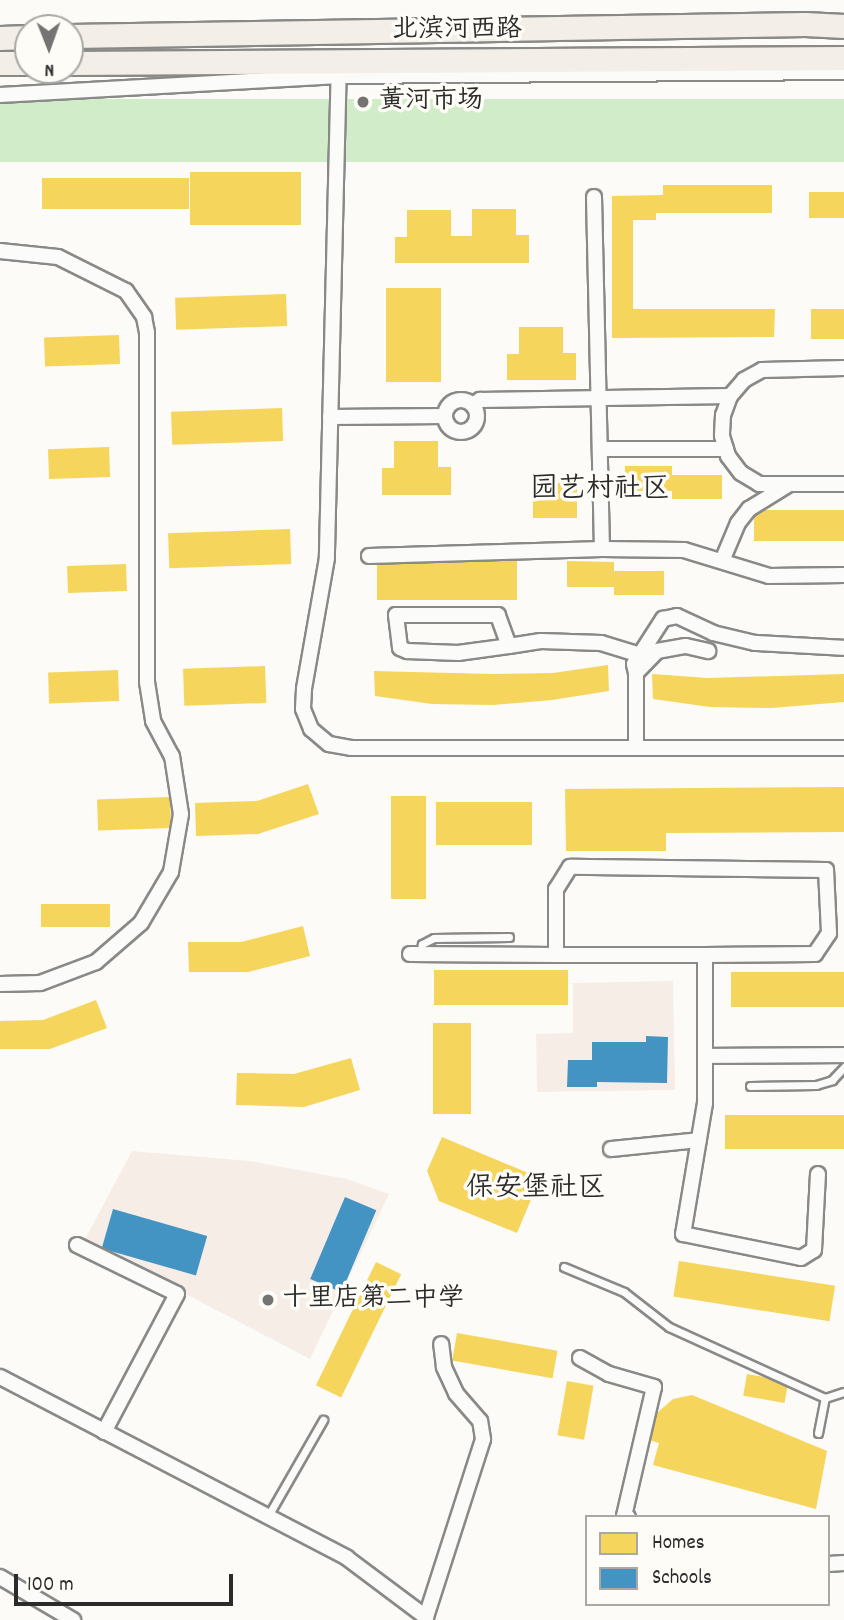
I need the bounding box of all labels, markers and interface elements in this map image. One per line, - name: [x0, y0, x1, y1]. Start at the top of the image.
- north arrow: [14, 14, 84, 84]
- street label: 北滨河西路: [392, 15, 522, 47]
- text: N: [44, 55, 54, 82]
- place label: 黄河市场: [379, 86, 483, 118]
- marker: 黄河市场: [353, 92, 373, 112]
- district label: 园艺村社区: [530, 474, 670, 508]
- district label: 保安堡社区: [466, 1173, 606, 1207]
- place label: 十里店第二中学: [282, 1284, 464, 1316]
- marker: 十里店第二中学: [260, 1292, 276, 1308]
- legend: [585, 1515, 830, 1606]
- text: Homes: [652, 1529, 705, 1559]
- scale bar: [18, 1560, 236, 1604]
- text: Schools: [652, 1564, 712, 1594]
- text: 100 m: [27, 1571, 74, 1601]

